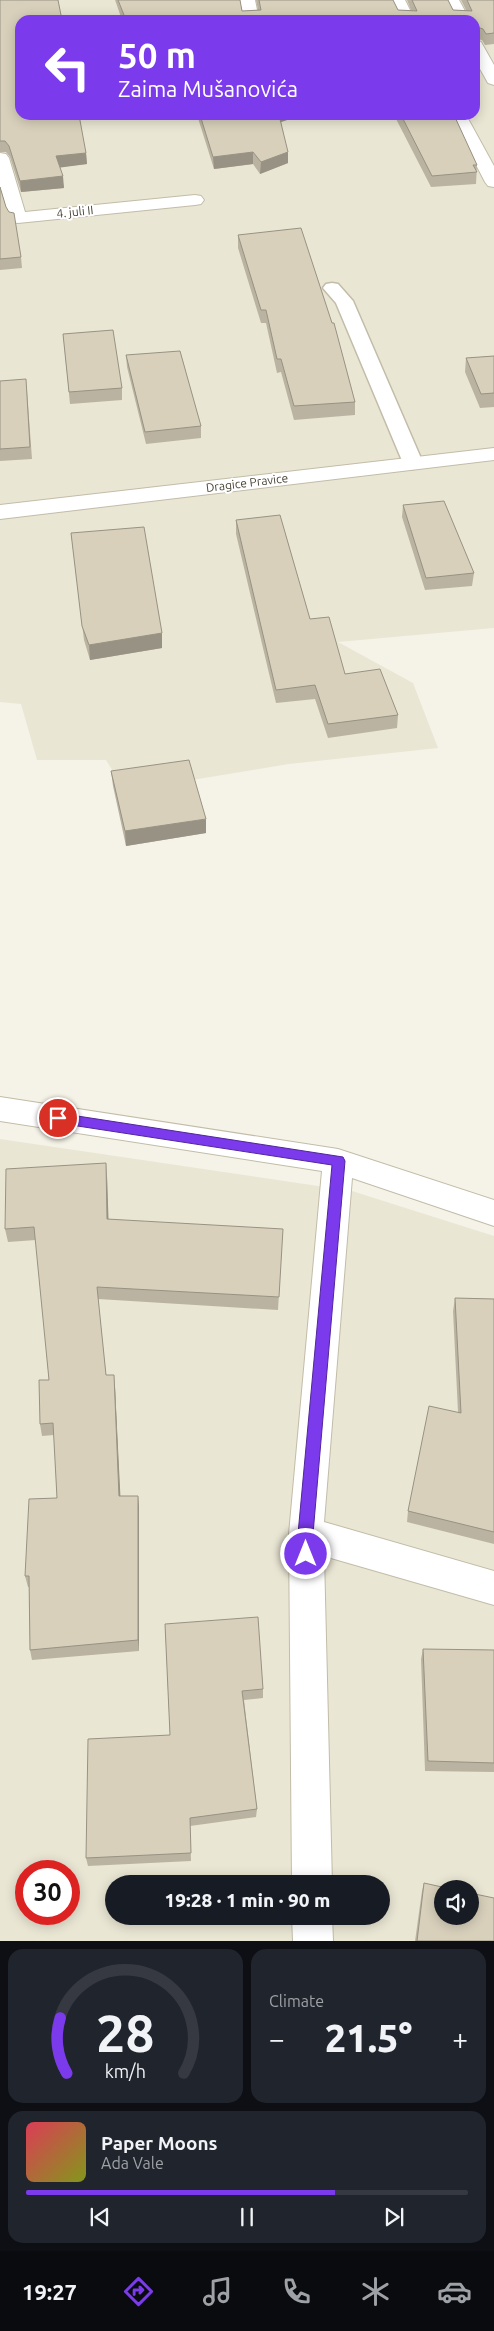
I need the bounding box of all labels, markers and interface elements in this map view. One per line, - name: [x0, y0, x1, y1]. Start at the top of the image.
- icon: left: [35, 35, 100, 100]
- text: 50 m: [118, 35, 196, 75]
- text: Zaima Mušanovića: [118, 76, 298, 101]
- street label: 4. juli II: [56, 203, 94, 220]
- street label: Dragice Pravice: [205, 471, 289, 494]
- pin: [37, 1097, 79, 1139]
- icon: arrive: [44, 1104, 72, 1132]
- position arrow: [279, 1527, 331, 1579]
- speed limit sign: 30: [15, 1860, 80, 1925]
- map controls: [434, 1880, 479, 1925]
- button: sound: [434, 1880, 479, 1925]
- text: 19:28 · 1 min · 90 m: [165, 1889, 330, 1911]
- text: Climate: [269, 1992, 324, 2010]
- text: 28: [96, 2004, 155, 2062]
- text: 21.5°: [325, 2017, 412, 2059]
- text: −: [269, 2023, 285, 2054]
- text: +: [452, 2023, 468, 2054]
- text: km/h: [105, 2061, 146, 2081]
- text: Paper Moons: [101, 2132, 218, 2154]
- text: Ada Vale: [101, 2154, 164, 2172]
- icon: previous: [86, 2203, 114, 2231]
- icon: pause: [233, 2203, 261, 2231]
- icon: next: [380, 2203, 408, 2231]
- icon: directions: [121, 2274, 156, 2309]
- icon: music: [200, 2274, 235, 2309]
- icon: phone: [279, 2274, 314, 2309]
- icon: climate: [358, 2274, 393, 2309]
- icon: car: [437, 2274, 472, 2309]
- text: 19:27: [22, 2279, 77, 2304]

